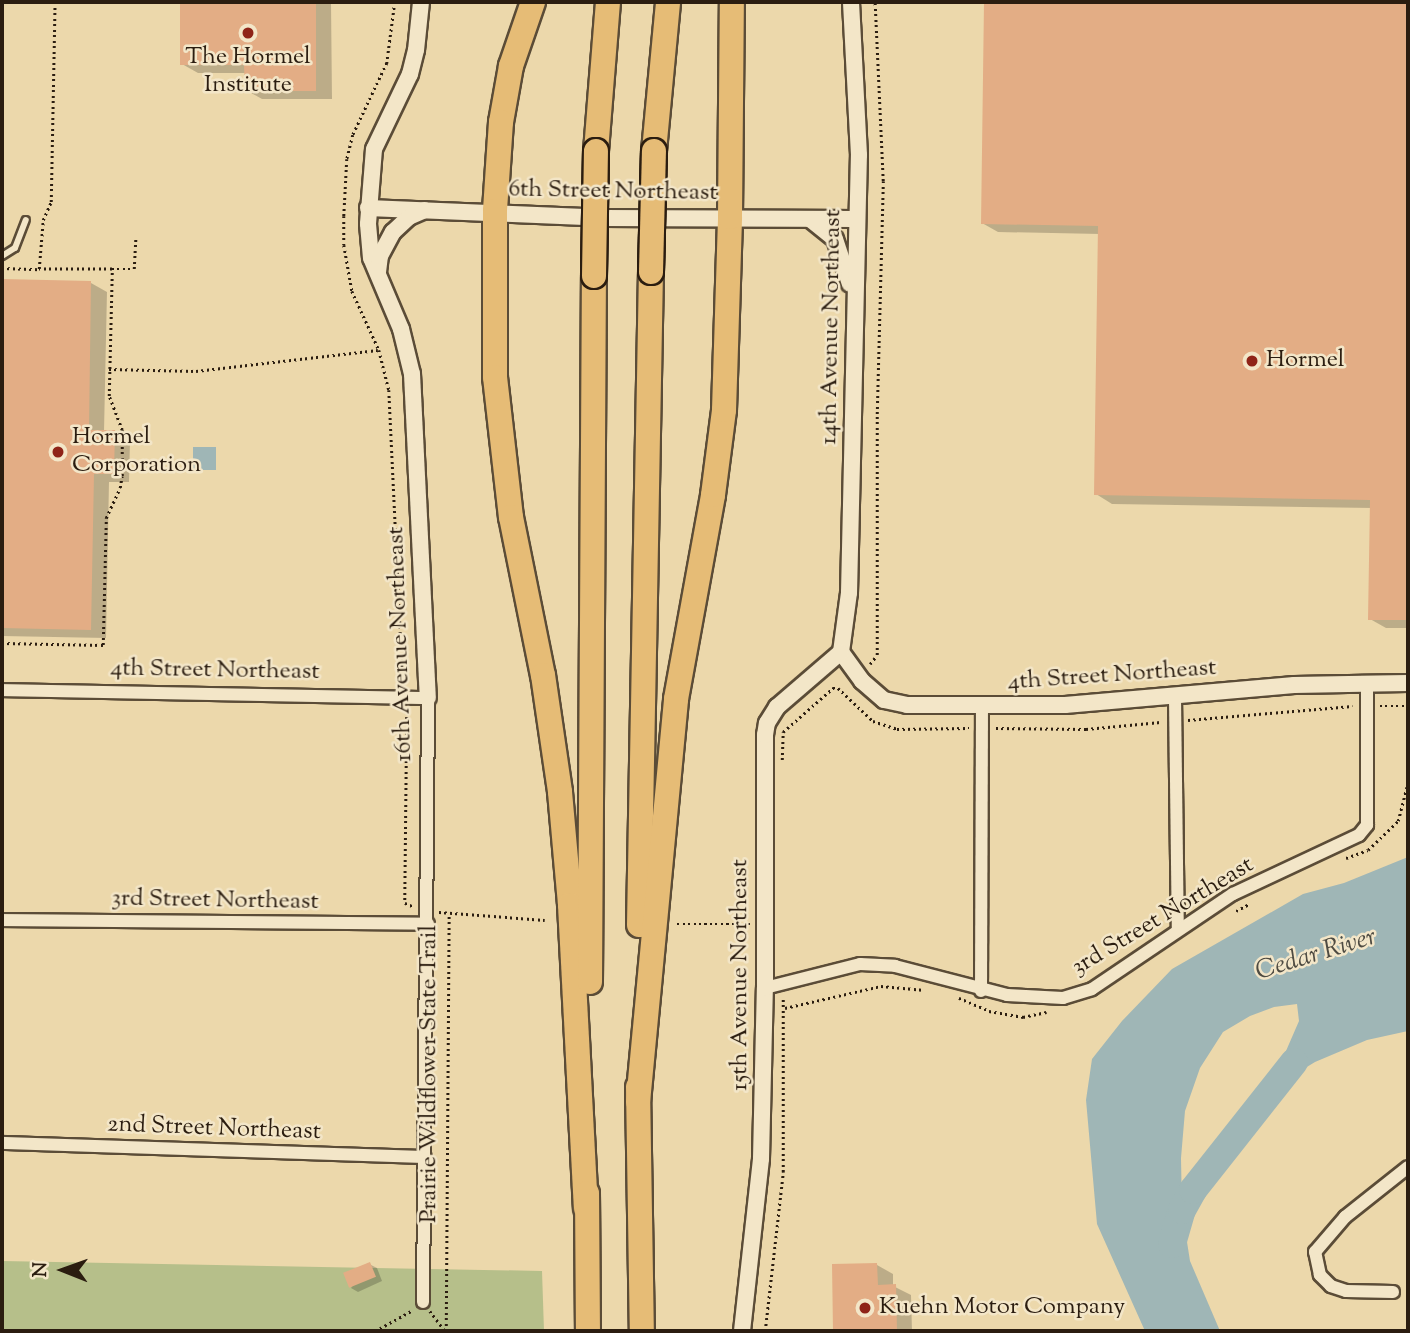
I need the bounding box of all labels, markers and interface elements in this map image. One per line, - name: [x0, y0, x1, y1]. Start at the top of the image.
- marker: The Hormel Institute: [240, 25, 256, 41]
- place label: The Hormel Institute: [185, 44, 311, 100]
- street label: 6th Street Northeast: [508, 176, 718, 208]
- street label: 14th Avenue Northeast: [816, 209, 848, 445]
- place label: Hormel: [1266, 347, 1344, 375]
- marker: Hormel: [1244, 353, 1260, 369]
- place label: Hormel Corporation: [72, 424, 201, 480]
- marker: Hormel Corporation: [50, 444, 66, 460]
- street label: 16th Avenue Northeast: [382, 526, 420, 762]
- street label: 4th Street Northeast: [1007, 654, 1217, 698]
- street label: 4th Street Northeast: [110, 655, 320, 687]
- street label: 3rd Street Northeast: [1067, 851, 1259, 983]
- street label: 15th Avenue Northeast: [727, 859, 755, 1091]
- street label: 3rd Street Northeast: [111, 885, 319, 917]
- water label: Cedar River: [1252, 922, 1380, 988]
- street label: Prairie Wildflower State Trail: [416, 925, 444, 1223]
- street label: 2nd Street Northeast: [107, 1111, 321, 1147]
- north arrow: [28, 1235, 98, 1305]
- text: N: [28, 1262, 55, 1277]
- place label: Kuehn Motor Company: [879, 1294, 1125, 1322]
- marker: Kuehn Motor Company: [857, 1300, 873, 1316]

